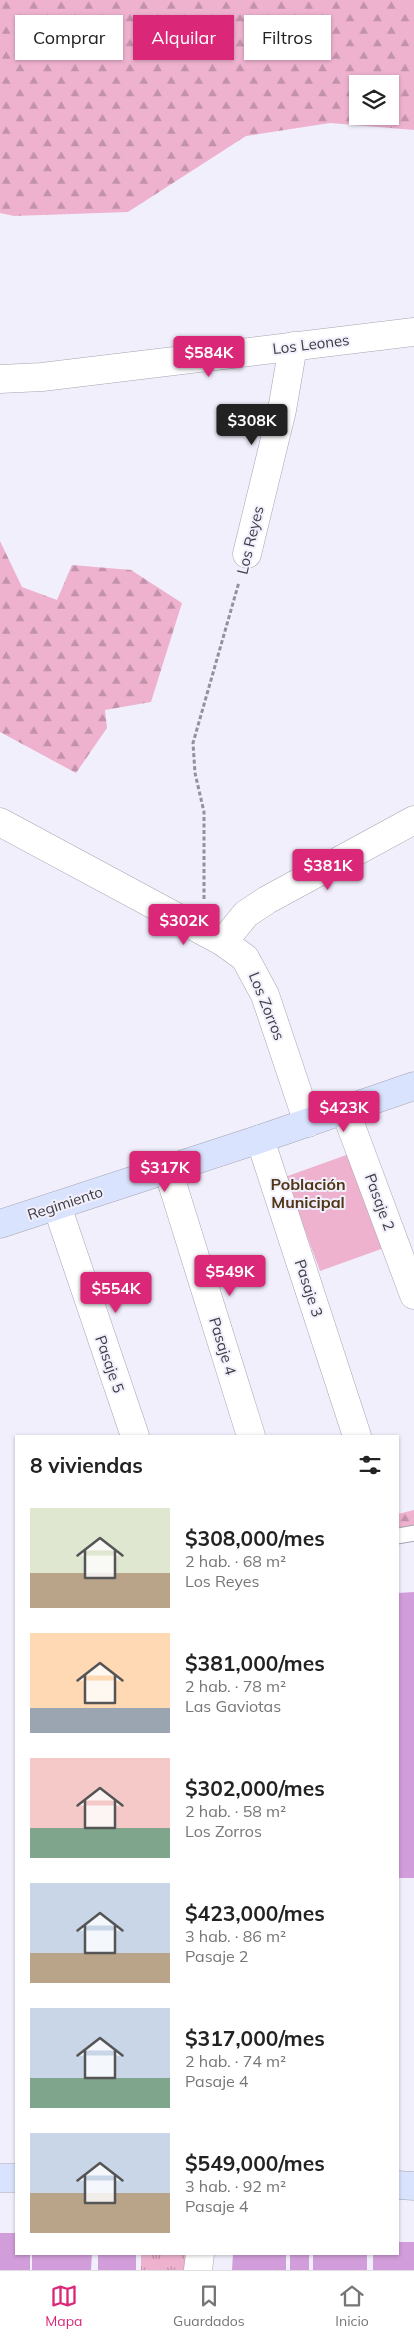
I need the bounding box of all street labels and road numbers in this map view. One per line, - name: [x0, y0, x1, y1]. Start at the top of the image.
- street label: Los Leones: [272, 330, 350, 358]
- street label: Los Reyes: [232, 504, 268, 576]
- street label: Los Zorros: [245, 969, 289, 1043]
- street label: Pasaje 2: [361, 1171, 399, 1233]
- street label: Regimiento: [25, 1182, 105, 1224]
- street label: Pasaje 3: [291, 1257, 327, 1319]
- street label: Pasaje 4: [205, 1315, 241, 1377]
- street label: Pasaje 5: [91, 1333, 129, 1395]

